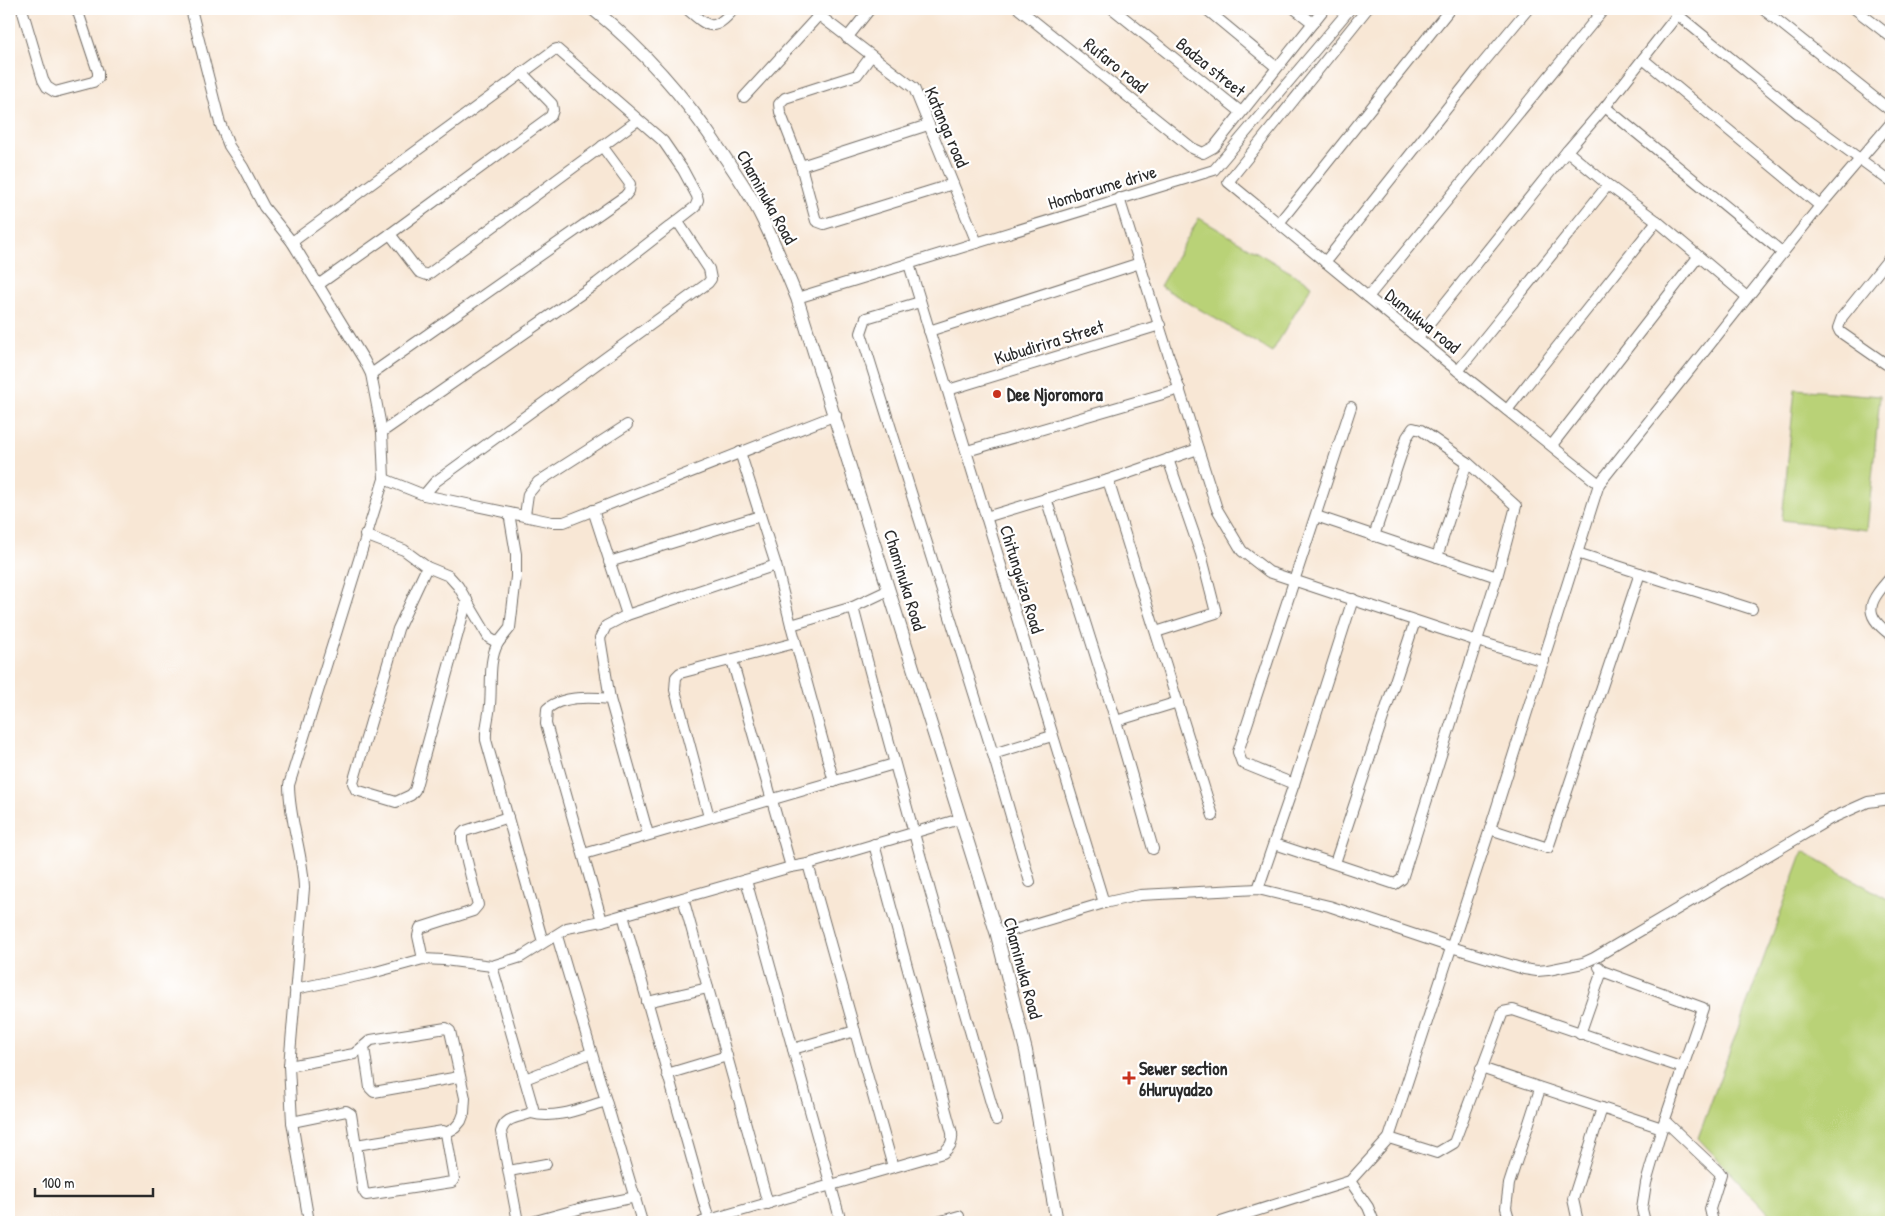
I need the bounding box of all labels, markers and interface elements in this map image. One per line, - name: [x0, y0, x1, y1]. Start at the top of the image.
- street label: Badza street: [1171, 31, 1252, 103]
- street label: Rufaro road: [1079, 32, 1153, 98]
- street label: Katanga road: [919, 83, 975, 171]
- street label: Chaminuka Road: [731, 145, 803, 249]
- street label: Hombarume drive: [1045, 159, 1159, 215]
- street label: Dumukwa road: [1380, 283, 1466, 359]
- street label: Kubudirira Street: [991, 313, 1108, 371]
- place label: Dee Njoromora: [1007, 382, 1104, 407]
- marker: Dee Njoromora: [991, 388, 1003, 400]
- street label: Chitungwiza Road: [994, 522, 1050, 636]
- street label: Chaminuka Road: [878, 526, 932, 634]
- street label: Chaminuka Road: [997, 914, 1049, 1022]
- place label: Sewer section 6Huruyadzo: [1139, 1056, 1228, 1103]
- marker: Sewer section 6Huruyadzo: [1123, 1072, 1135, 1084]
- scale bar: [35, 1166, 152, 1198]
- text: 100 m: [42, 1172, 75, 1193]

